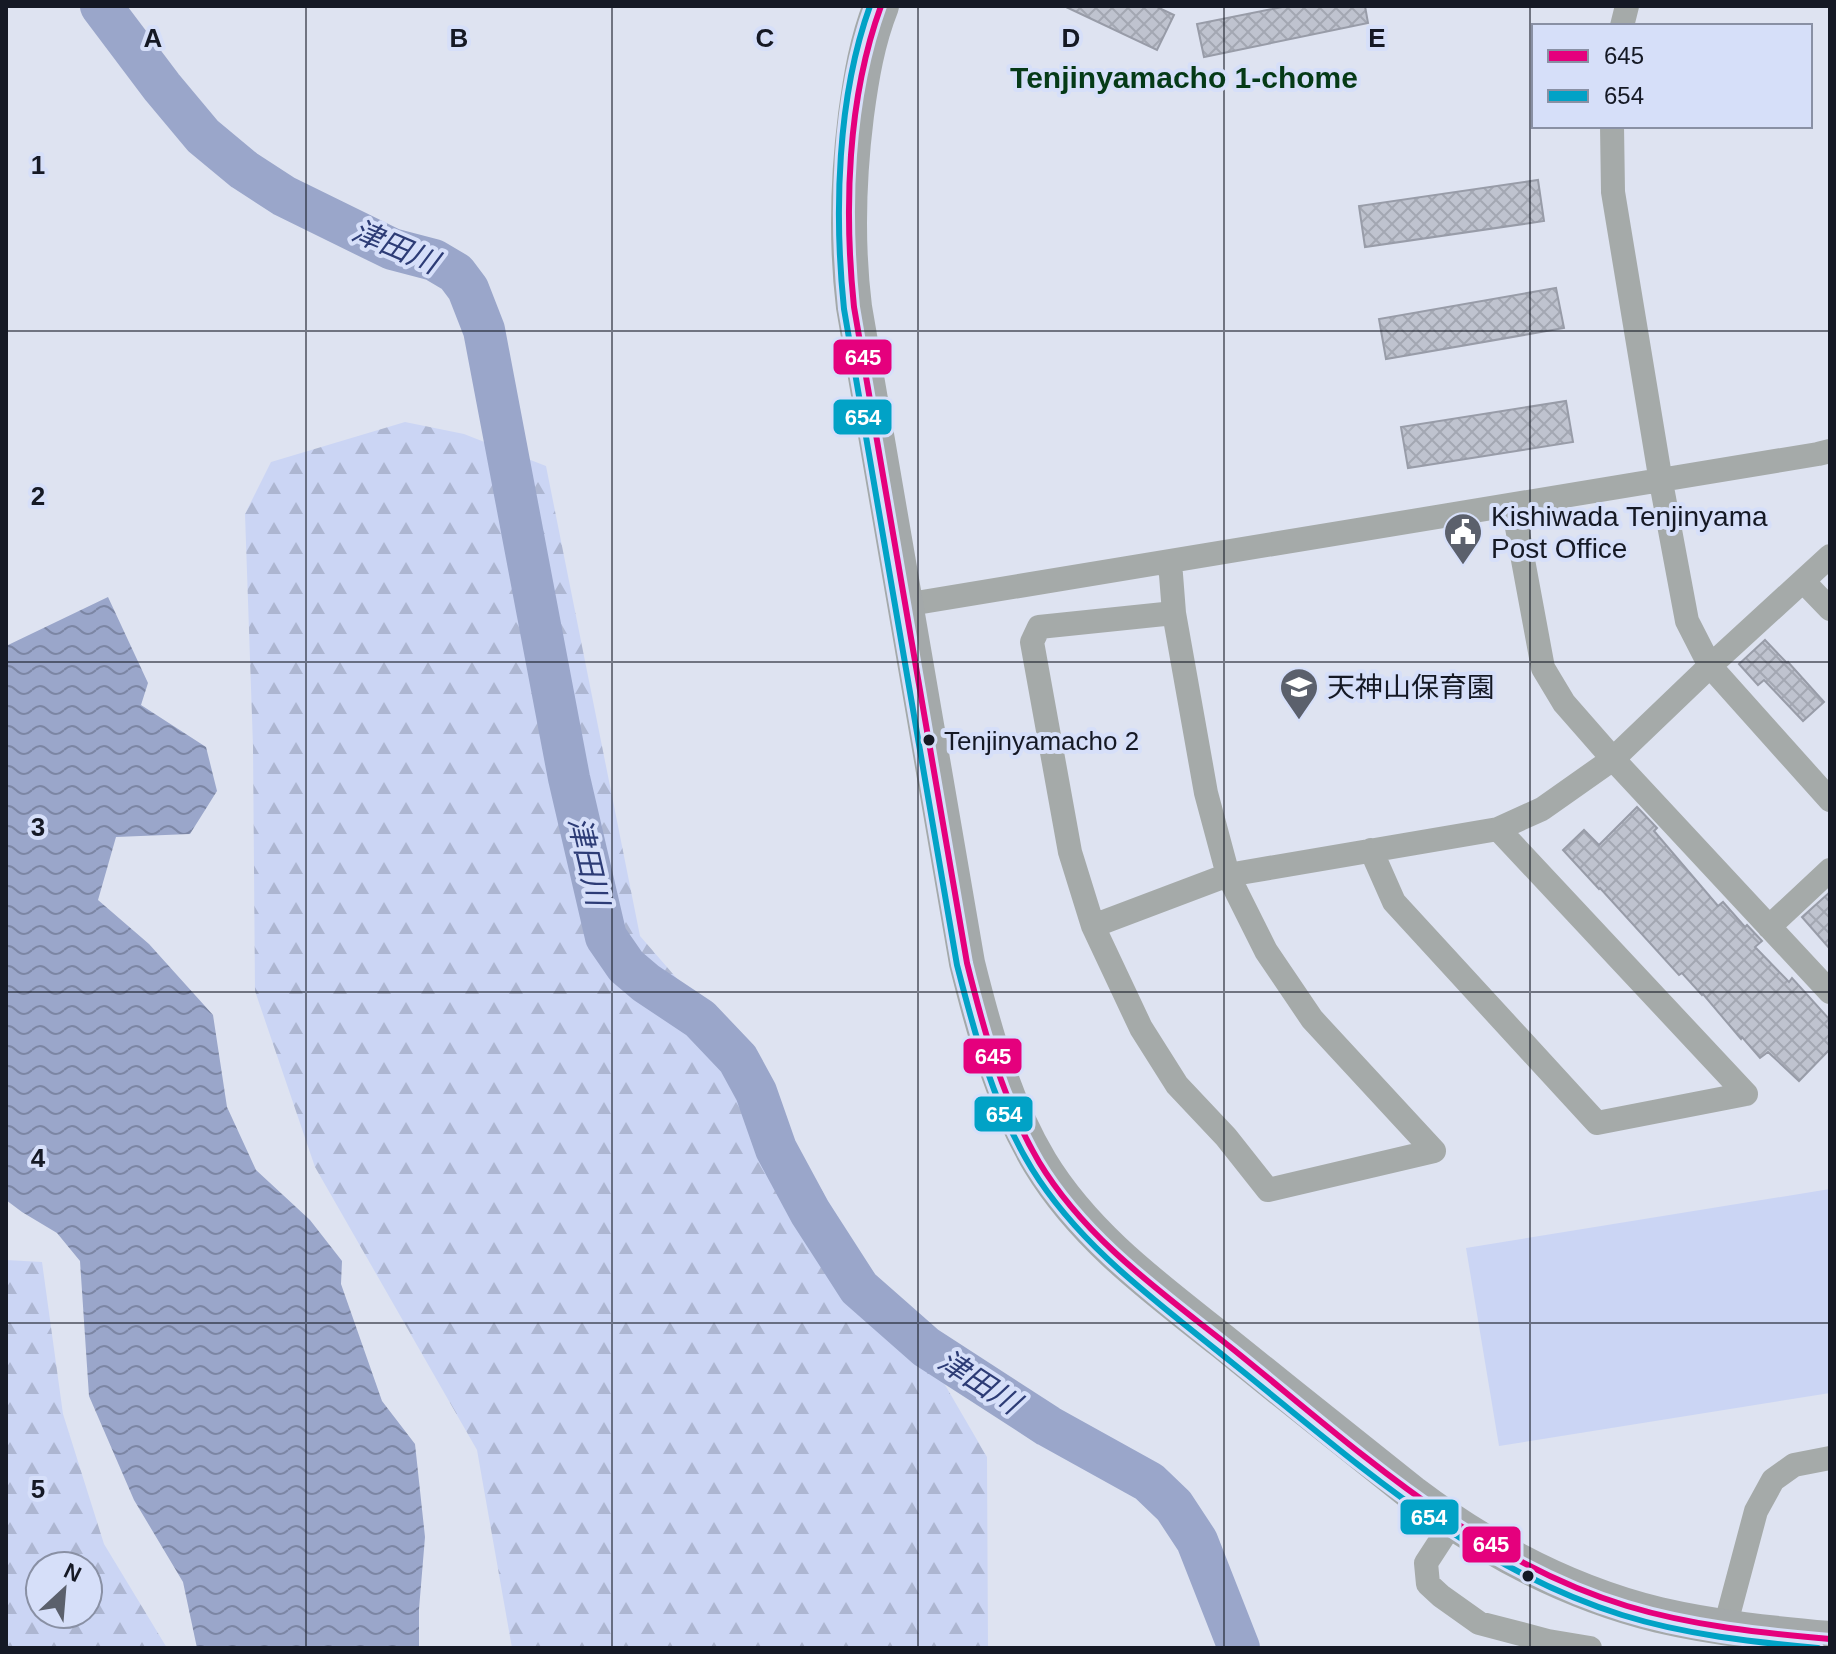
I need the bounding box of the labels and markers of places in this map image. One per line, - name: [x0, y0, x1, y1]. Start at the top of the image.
- place label: Kishiwada Tenjinyama Post Office: [1491, 501, 1768, 564]
- public building icon: Kishiwada Tenjinyama Post Office: [1442, 511, 1484, 566]
- school or university icon: 天神山保育園: [1278, 666, 1320, 721]
- place label: 天神山保育園: [1327, 672, 1495, 703]
- place label: Tenjinyamacho 2: [944, 726, 1139, 756]
- marker: Tenjinyamacho 2: [921, 732, 937, 748]
- unlabelled marker: [1520, 1568, 1536, 1584]

